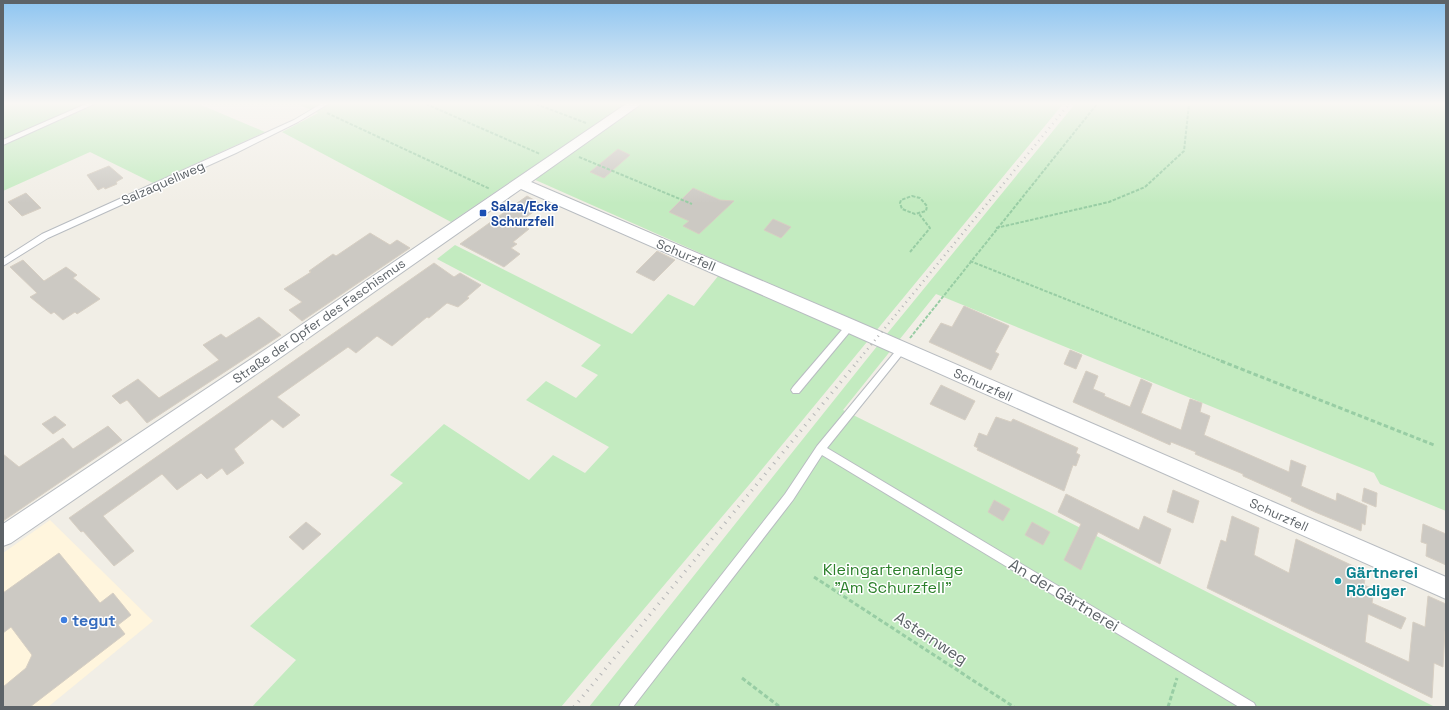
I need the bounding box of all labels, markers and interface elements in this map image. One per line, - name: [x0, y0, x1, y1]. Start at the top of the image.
- street label: Salzaquellweg: [119, 157, 207, 209]
- place label: Salza/Ecke Schurzfell: [491, 198, 558, 230]
- marker: Salza/Ecke Schurzfell: [478, 208, 488, 218]
- street label: Schurzfell: [654, 235, 718, 275]
- street label: Straße der Opfer des Faschismus: [229, 255, 409, 387]
- street label: Schurzfell: [951, 364, 1015, 406]
- street label: Schurzfell: [1247, 494, 1311, 536]
- street label: An der Gärtnerei: [1005, 554, 1123, 636]
- park label: Kleingartenanlage "Am Schurzfell": [823, 559, 963, 598]
- place label: Gärtnerei Rödiger: [1346, 562, 1418, 601]
- marker: Gärtnerei Rödiger: [1333, 576, 1343, 586]
- street label: Asternweg: [890, 607, 972, 669]
- place label: tegut: [72, 610, 116, 631]
- marker: tegut: [59, 615, 69, 625]

